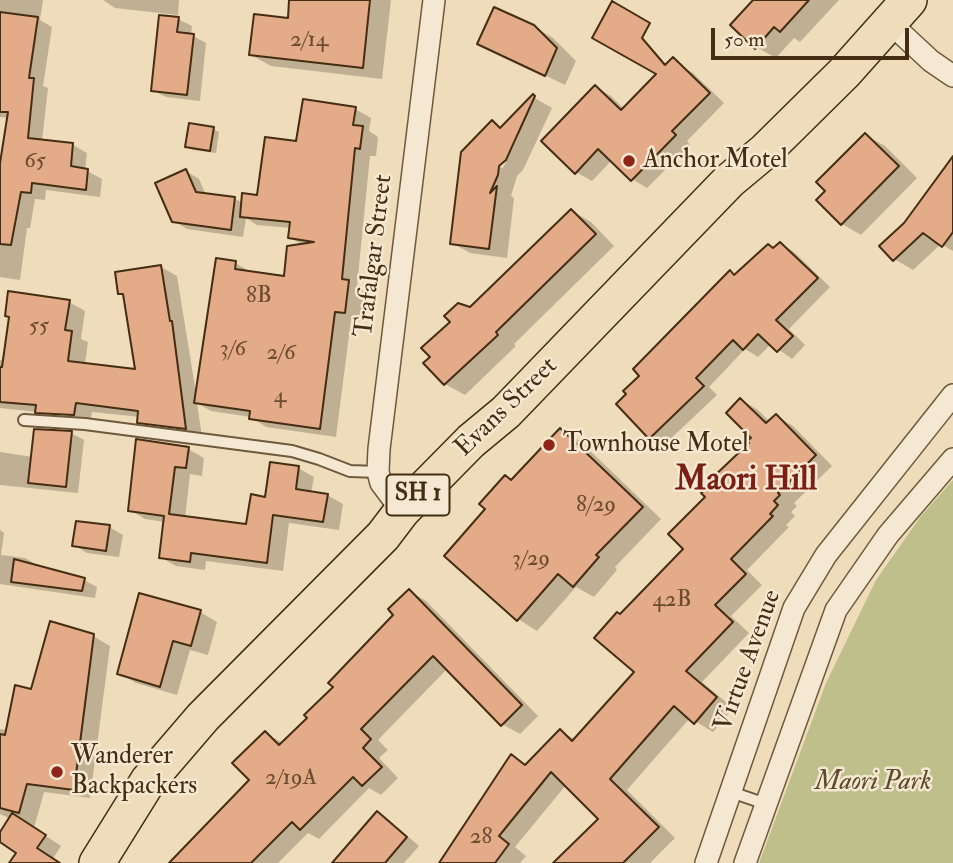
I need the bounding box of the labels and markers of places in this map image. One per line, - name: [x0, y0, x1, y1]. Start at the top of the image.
- place label: Anchor Motel: [643, 145, 788, 177]
- marker: Anchor Motel: [621, 153, 637, 169]
- place label: Townhouse Motel: [563, 429, 749, 461]
- marker: Townhouse Motel: [541, 437, 557, 453]
- place label: Wanderer Backpackers: [71, 741, 197, 802]
- marker: Wanderer Backpackers: [49, 764, 65, 780]

